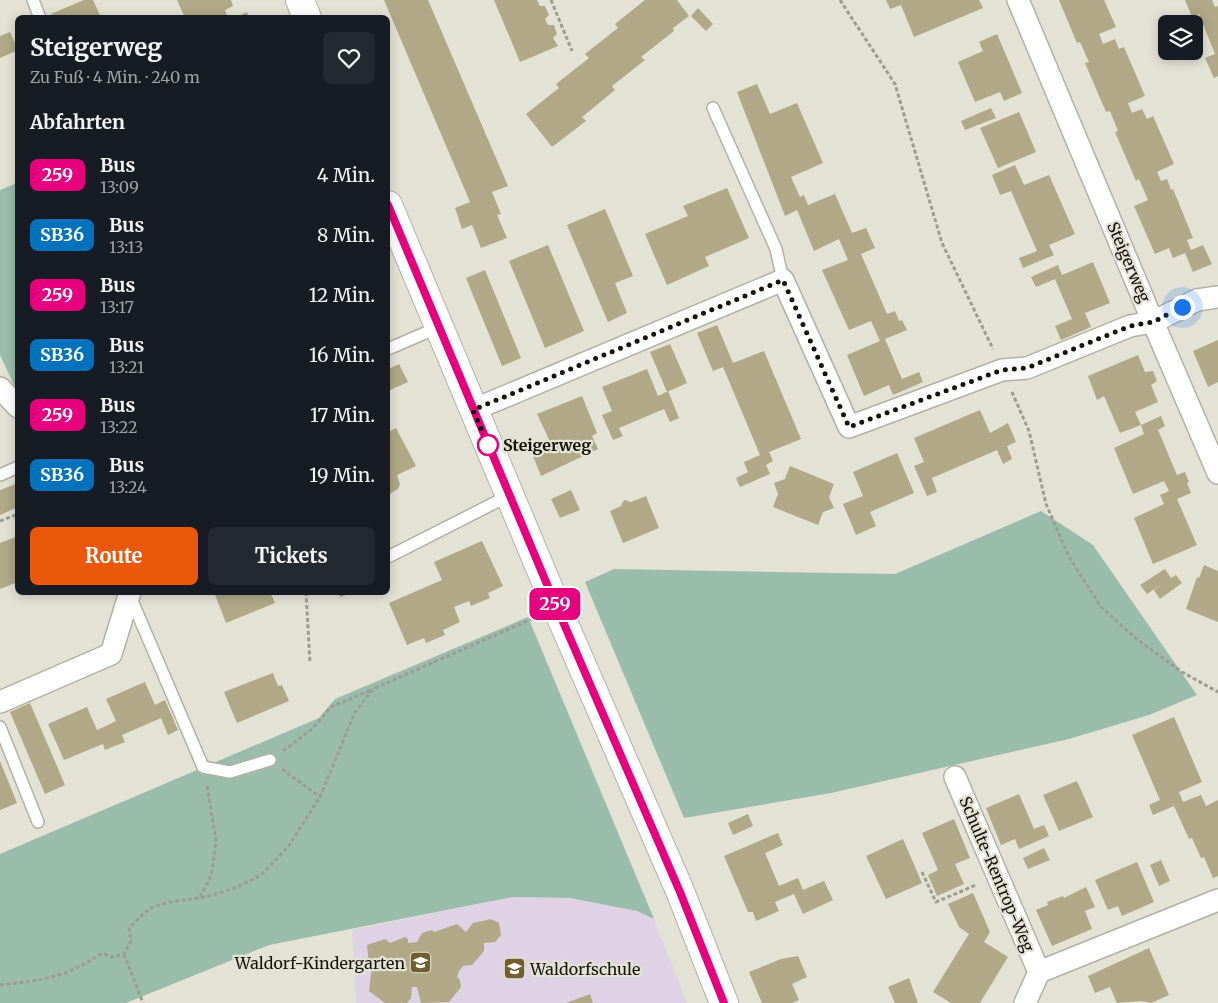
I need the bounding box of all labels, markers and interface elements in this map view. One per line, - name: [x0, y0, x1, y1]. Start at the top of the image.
- map controls: [1158, 15, 1203, 60]
- button: layers: [1158, 15, 1203, 60]
- text: Steigerweg: [30, 32, 162, 63]
- button: heart: [323, 32, 375, 84]
- text: Zu Fuß · 4 Min. · 240 m: [30, 67, 200, 87]
- text: Abfahrten: [30, 110, 125, 134]
- text: Bus: [100, 153, 135, 177]
- text: 259: [42, 163, 73, 186]
- text: 4 Min.: [317, 163, 375, 187]
- text: 13:09: [100, 177, 139, 197]
- text: Bus: [109, 213, 144, 237]
- street label: Steigerweg: [1103, 219, 1155, 306]
- text: SB36: [40, 223, 84, 246]
- text: 8 Min.: [317, 223, 375, 247]
- text: 13:13: [109, 237, 144, 257]
- text: Bus: [100, 273, 135, 297]
- text: 259: [42, 283, 73, 306]
- text: 12 Min.: [309, 283, 375, 307]
- your location: [1170, 295, 1195, 320]
- text: 13:17: [100, 297, 134, 317]
- text: Bus: [109, 333, 144, 357]
- text: SB36: [40, 343, 84, 366]
- text: 16 Min.: [309, 343, 375, 367]
- text: 13:21: [109, 357, 144, 377]
- text: Bus: [100, 393, 135, 417]
- text: 259: [42, 403, 73, 426]
- text: 17 Min.: [310, 403, 375, 427]
- text: 13:22: [100, 417, 138, 437]
- marker: Steigerweg: [477, 434, 499, 456]
- place label: Steigerweg: [503, 435, 591, 455]
- text: Bus: [109, 453, 144, 477]
- text: SB36: [40, 463, 84, 486]
- text: 19 Min.: [309, 463, 375, 487]
- text: 13:24: [109, 477, 147, 497]
- button: Route: [30, 527, 198, 585]
- button: Tickets: [208, 527, 375, 585]
- line badge: 259: [526, 588, 584, 620]
- text: 259: [539, 592, 571, 615]
- street label: Schulte-Rentrop-Weg: [955, 793, 1039, 955]
- school or university icon: Waldorf-Kindergarten: [409, 951, 433, 975]
- place label: Waldorf-Kindergarten: [234, 953, 405, 973]
- school or university icon: Waldorfschule: [502, 957, 526, 981]
- place label: Waldorfschule: [529, 959, 640, 979]

